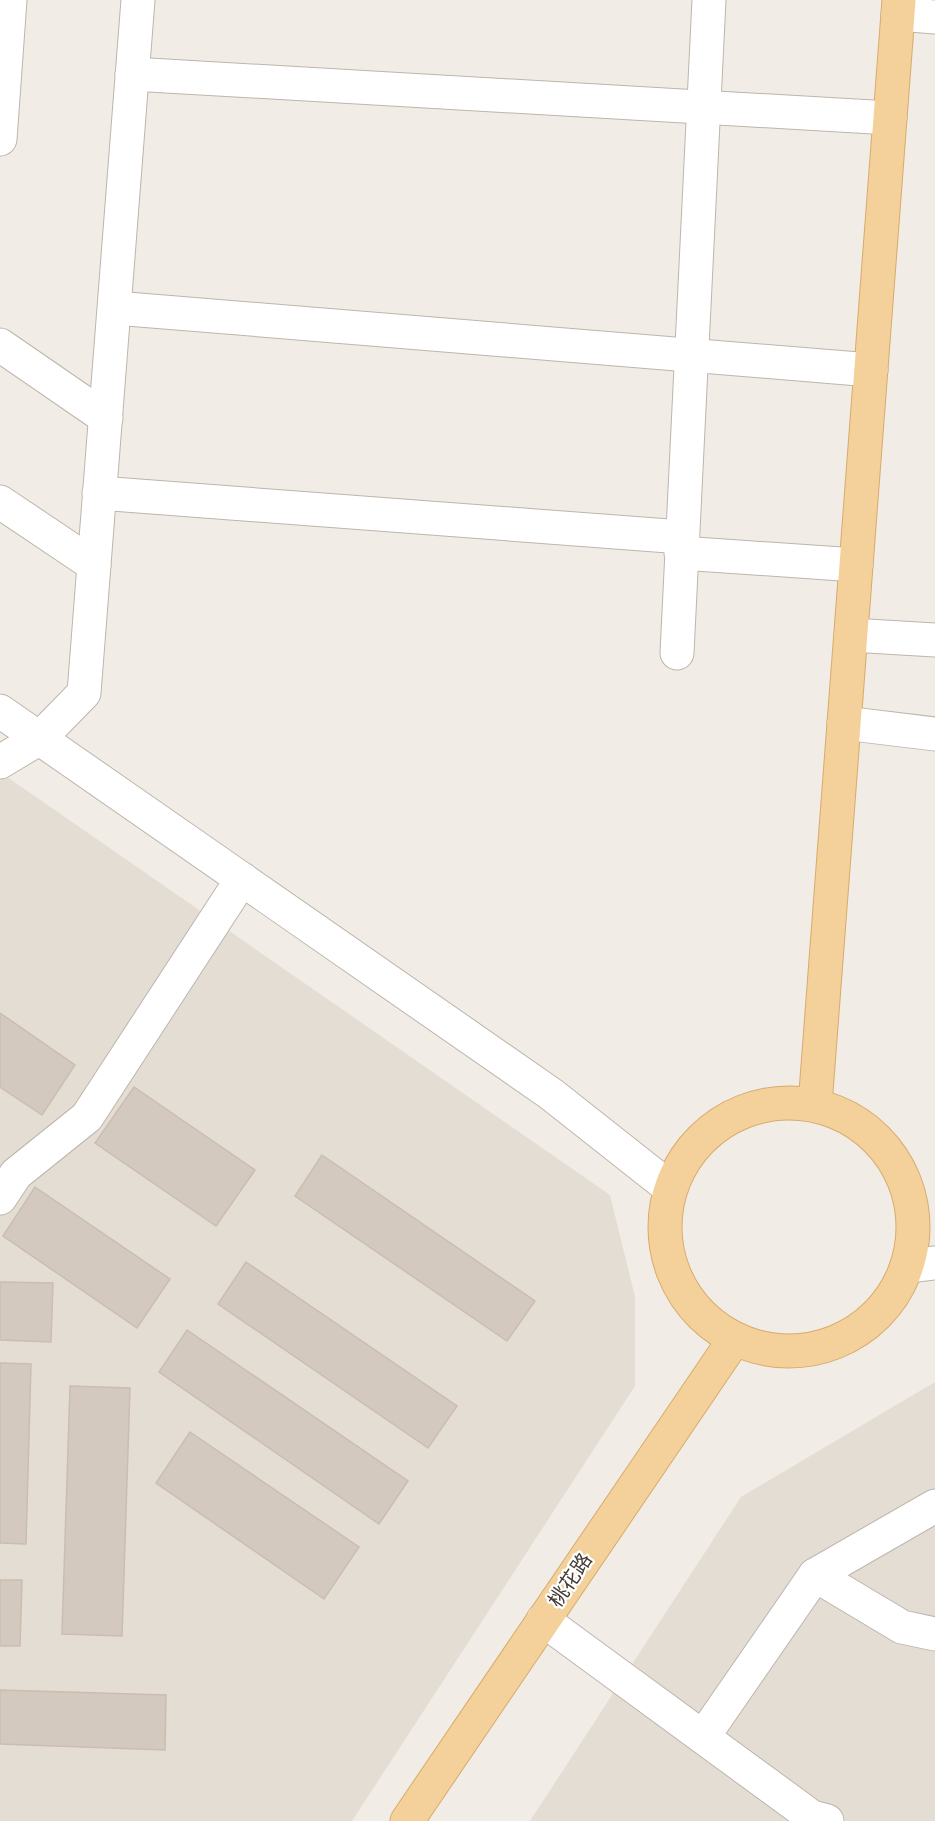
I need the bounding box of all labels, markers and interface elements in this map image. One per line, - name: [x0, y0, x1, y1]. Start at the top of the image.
- street label: 桃花路: [544, 1549, 596, 1611]

